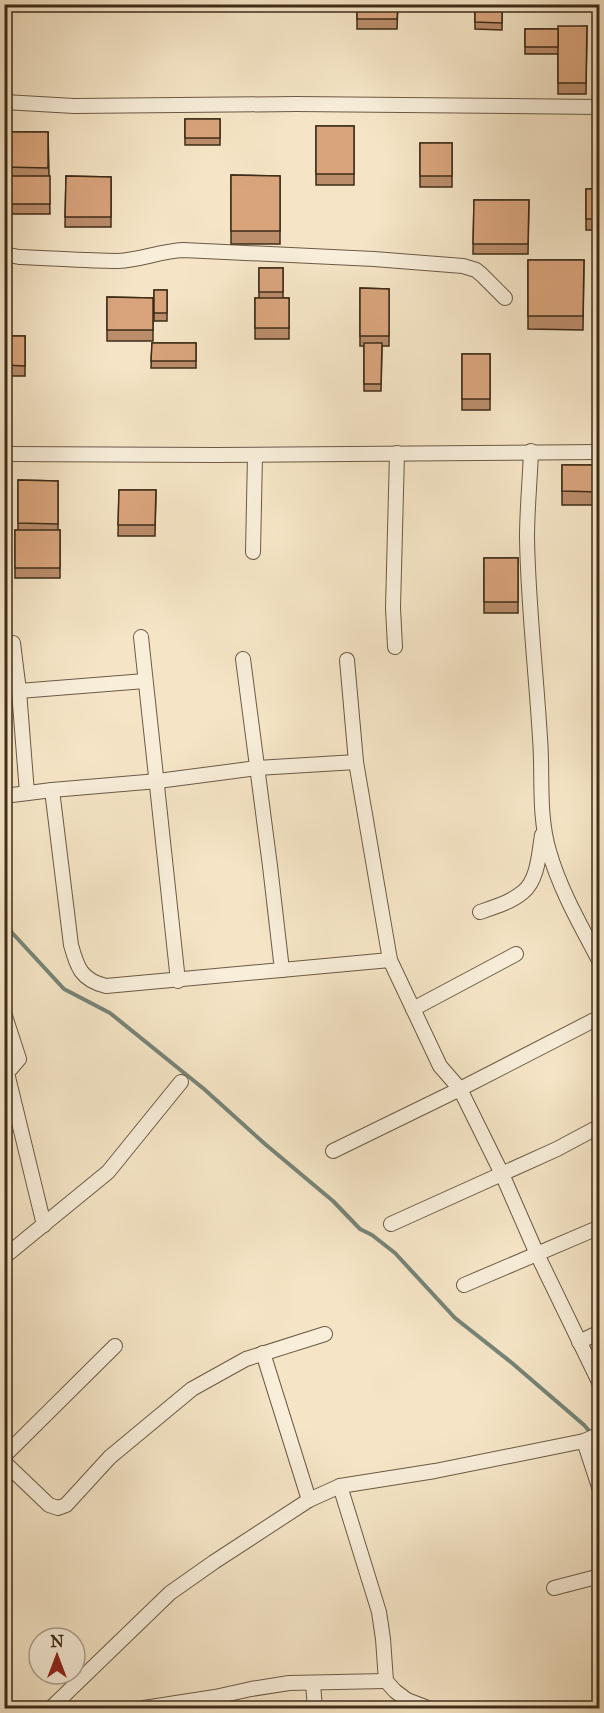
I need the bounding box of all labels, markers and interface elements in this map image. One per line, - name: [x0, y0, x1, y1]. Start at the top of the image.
- north arrow: [27, 1626, 87, 1686]
- text: N: [50, 1632, 64, 1651]

